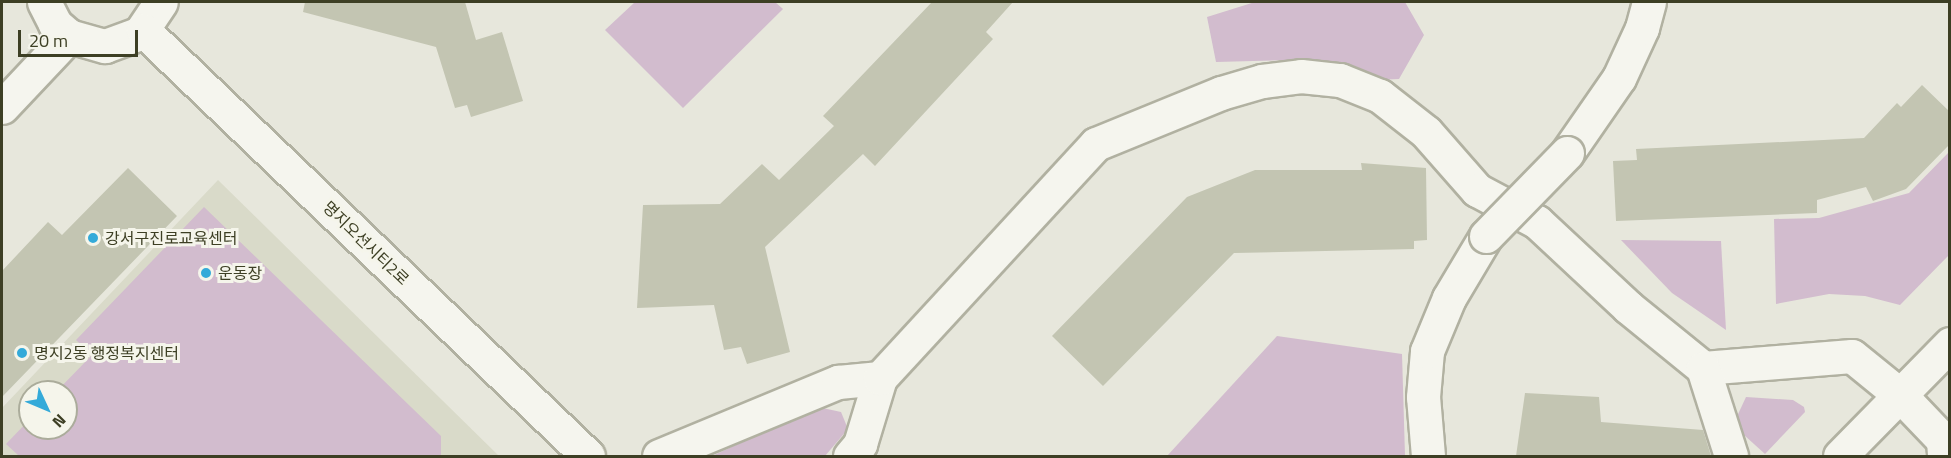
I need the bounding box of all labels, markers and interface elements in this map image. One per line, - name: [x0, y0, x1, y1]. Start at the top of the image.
- scale bar: [21, 18, 141, 56]
- text: 20 m: [29, 27, 68, 54]
- street label: 명지오션시티2로: [319, 197, 413, 289]
- place label: 강서구진로교육센터: [105, 228, 237, 248]
- marker: 강서구진로교육센터: [86, 231, 100, 245]
- place label: 운동장: [218, 263, 262, 283]
- marker: 운동장: [199, 266, 213, 280]
- place label: 명지2동 행정복지센터: [34, 343, 179, 363]
- marker: 명지2동 행정복지센터: [15, 346, 29, 360]
- north arrow: [18, 380, 78, 440]
- text: N: [47, 409, 72, 433]

